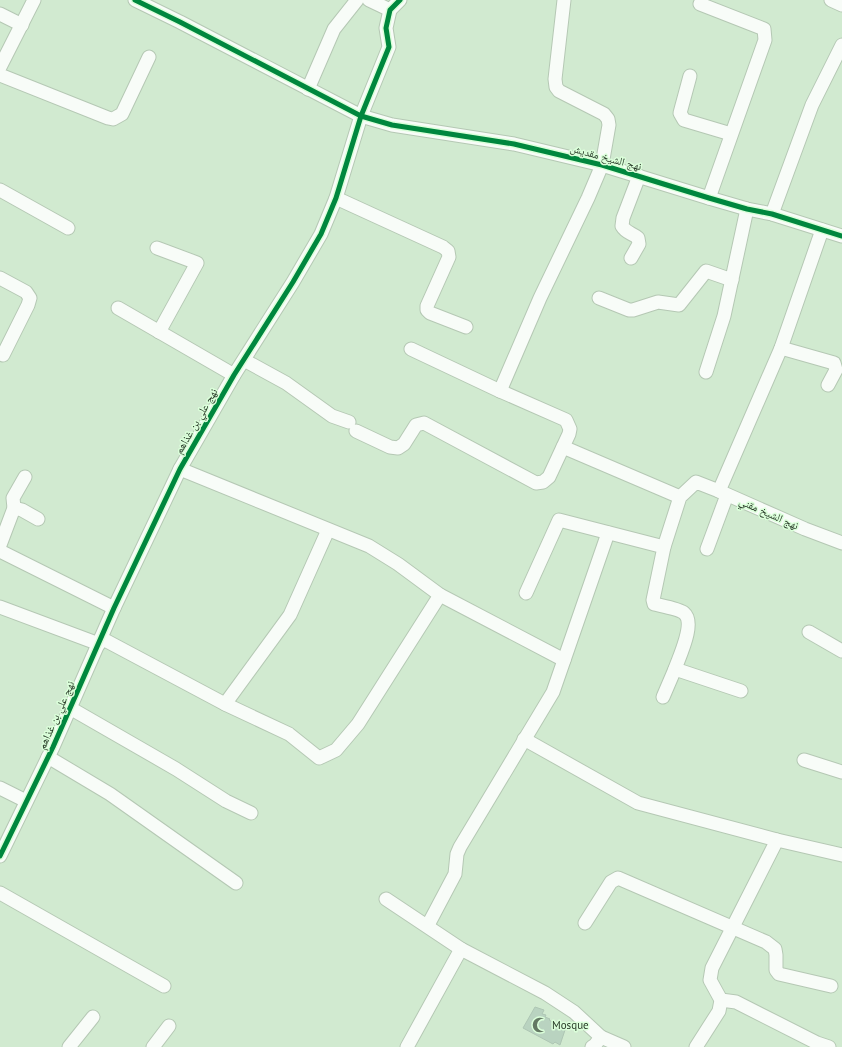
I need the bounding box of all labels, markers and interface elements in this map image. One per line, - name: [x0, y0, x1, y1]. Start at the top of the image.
- street label: نهج الشيخ مقديش: [569, 141, 643, 173]
- street label: نهج علي بن غذاهم: [172, 386, 222, 457]
- street label: نهج الشيخ مقني: [736, 494, 801, 534]
- street label: نهج علي بن غذاهم: [35, 679, 79, 752]
- mosque icon: Mosque: [531, 1016, 549, 1034]
- place label: Mosque: [552, 1018, 589, 1032]

